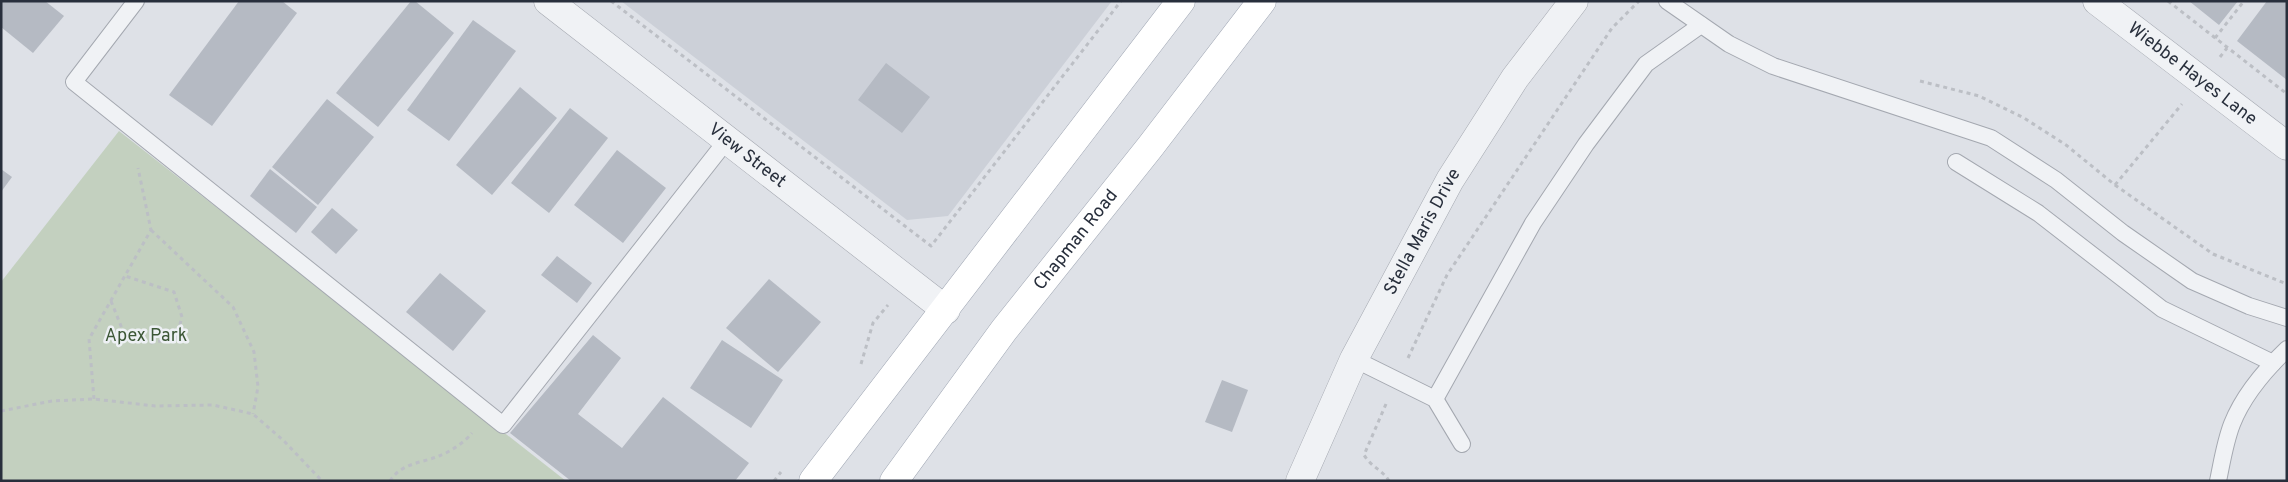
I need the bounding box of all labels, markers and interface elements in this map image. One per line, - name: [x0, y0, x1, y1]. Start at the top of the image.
- street label: Wiebbe Hayes Lane: [2123, 17, 2262, 131]
- street label: View Street: [703, 118, 791, 193]
- street label: Stella Maris Drive: [1379, 164, 1466, 299]
- street label: Chapman Road: [1029, 185, 1123, 295]
- park label: Apex Park: [105, 325, 187, 348]

